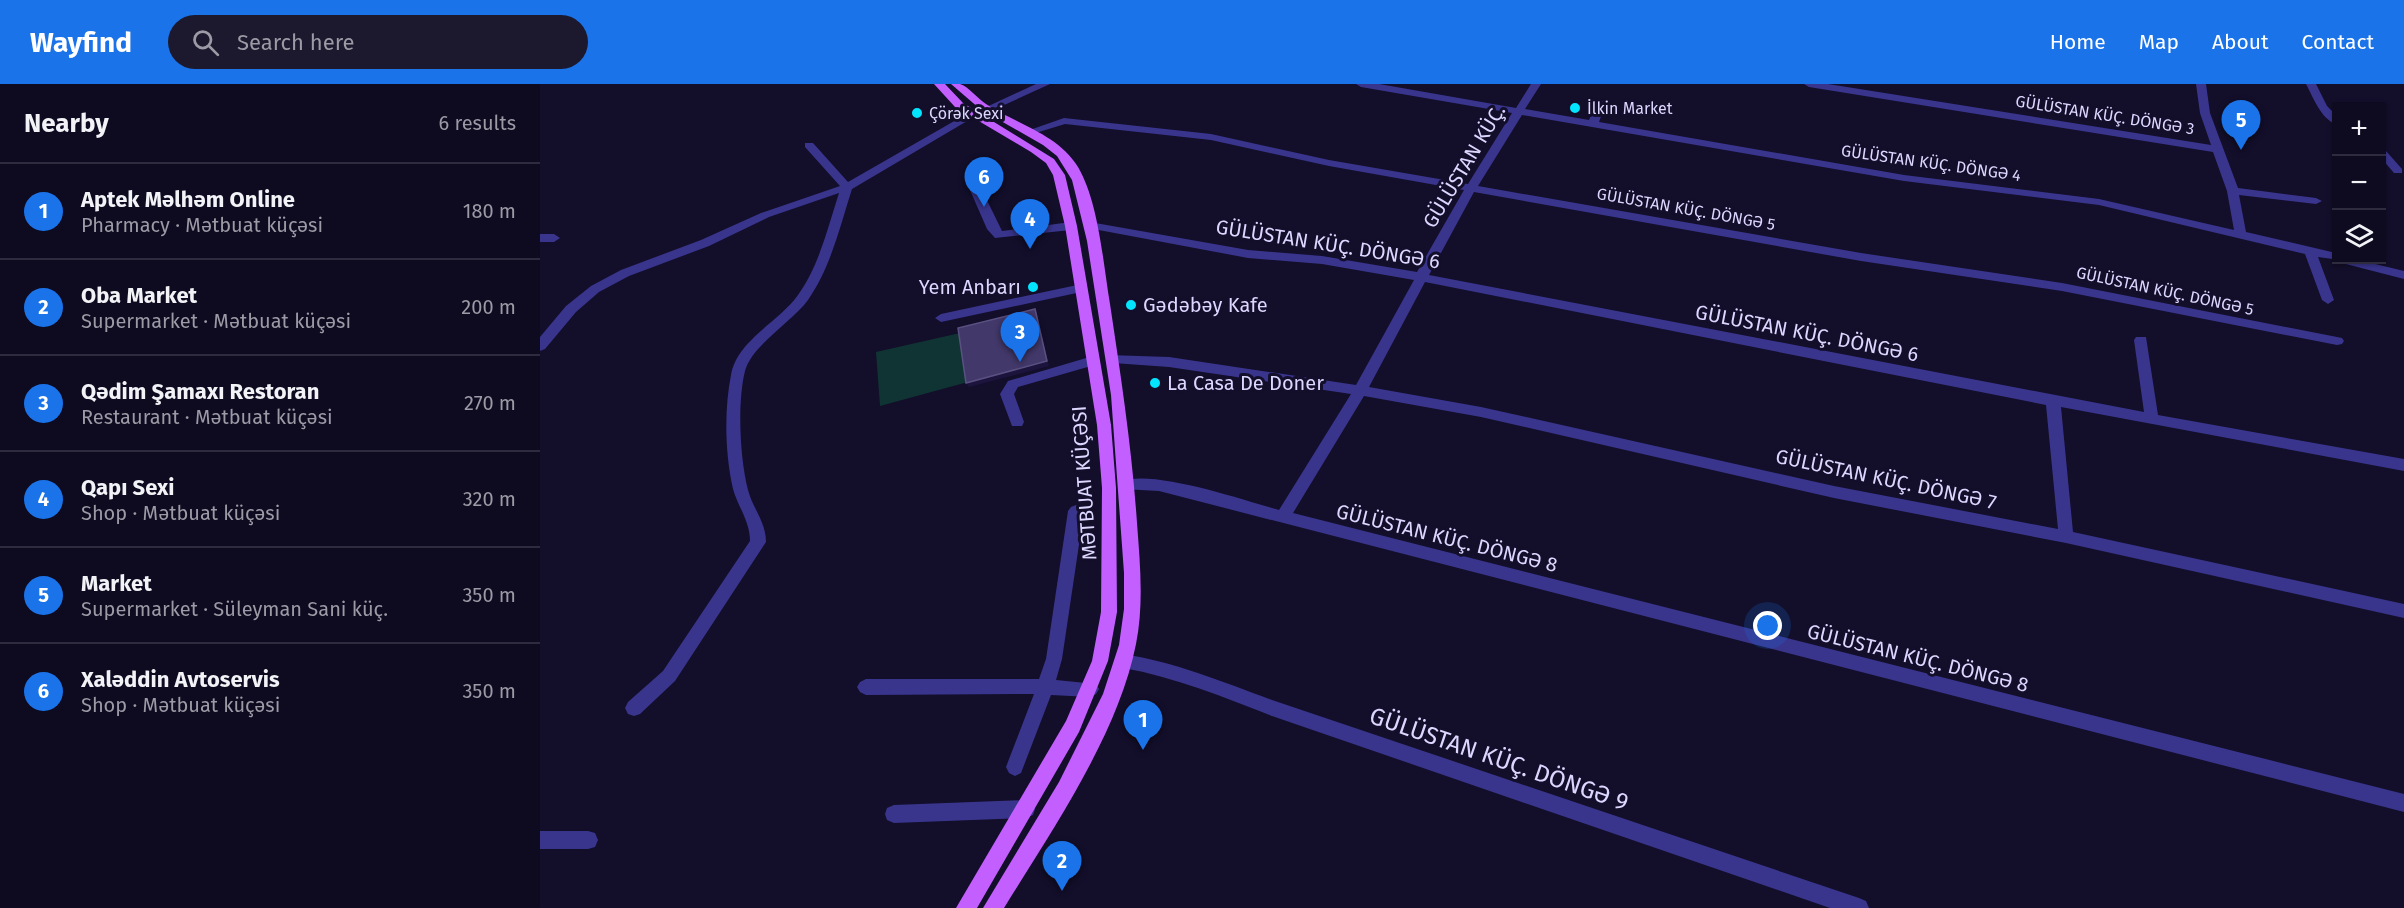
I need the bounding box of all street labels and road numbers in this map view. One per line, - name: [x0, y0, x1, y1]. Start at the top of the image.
- street label: GÜLÜSTAN KÜÇ. DÖNGƏ 3: [2014, 91, 2196, 140]
- street label: GÜLÜSTAN KÜÇ.: [1418, 100, 1511, 232]
- street label: GÜLÜSTAN KÜÇ. DÖNGƏ 4: [1840, 141, 2023, 186]
- street label: GÜLÜSTAN KÜÇ. DÖNGƏ 5: [1595, 184, 1777, 235]
- street label: GÜLÜSTAN KÜÇ. DÖNGƏ 6: [1214, 214, 1442, 275]
- street label: GÜLÜSTAN KÜÇ. DÖNGƏ 5: [2074, 263, 2255, 320]
- street label: GÜLÜSTAN KÜÇ. DÖNGƏ 6: [1693, 300, 1921, 367]
- street label: MƏTBUAT KÜÇƏSI: [1067, 405, 1102, 561]
- street label: GÜLÜSTAN KÜÇ. DÖNGƏ 7: [1773, 444, 1999, 515]
- street label: GÜLÜSTAN KÜÇ. DÖNGƏ 8: [1334, 499, 1560, 578]
- street label: GÜLÜSTAN KÜÇ. DÖNGƏ 8: [1805, 619, 2031, 698]
- street label: GÜLÜSTAN KÜÇ. DÖNGƏ 9: [1366, 701, 1632, 817]

